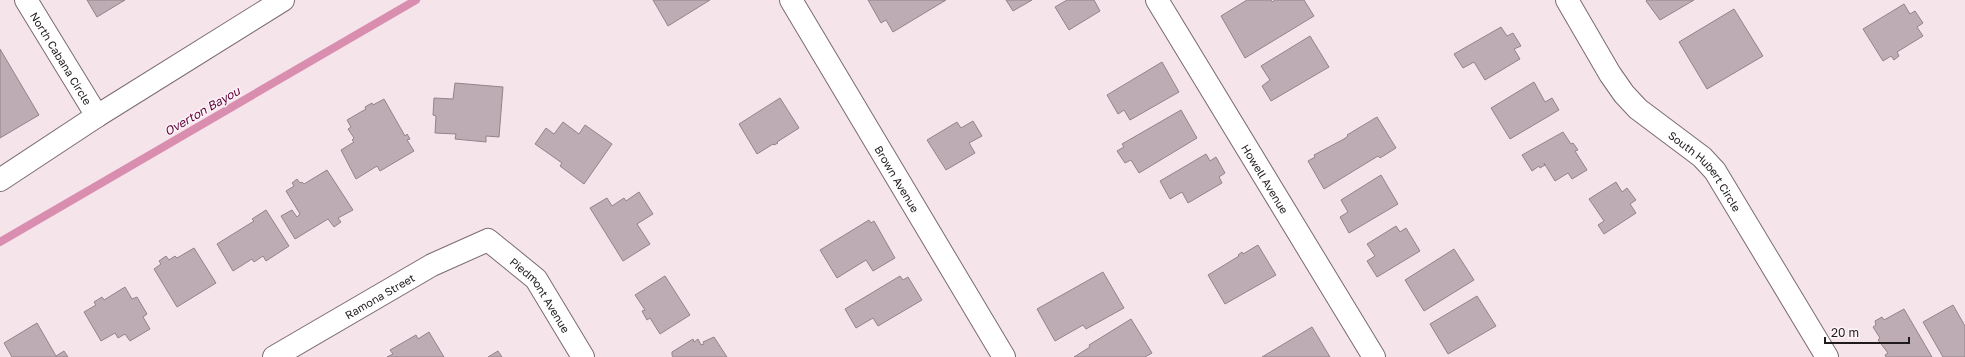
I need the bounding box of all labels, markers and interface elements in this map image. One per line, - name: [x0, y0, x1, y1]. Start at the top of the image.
- street label: North Cabana Circle: [28, 9, 95, 107]
- water label: Overton Bayou: [161, 83, 243, 139]
- street label: South Hubert Circle: [1666, 128, 1744, 213]
- street label: Howell Avenue: [1240, 142, 1292, 216]
- street label: Brown Avenue: [873, 143, 922, 214]
- street label: Piedmont Avenue: [508, 254, 573, 335]
- street label: Ramona Street: [342, 270, 417, 321]
- scale bar: [1825, 319, 1909, 345]
- text: 20 m: [1831, 325, 1859, 340]

